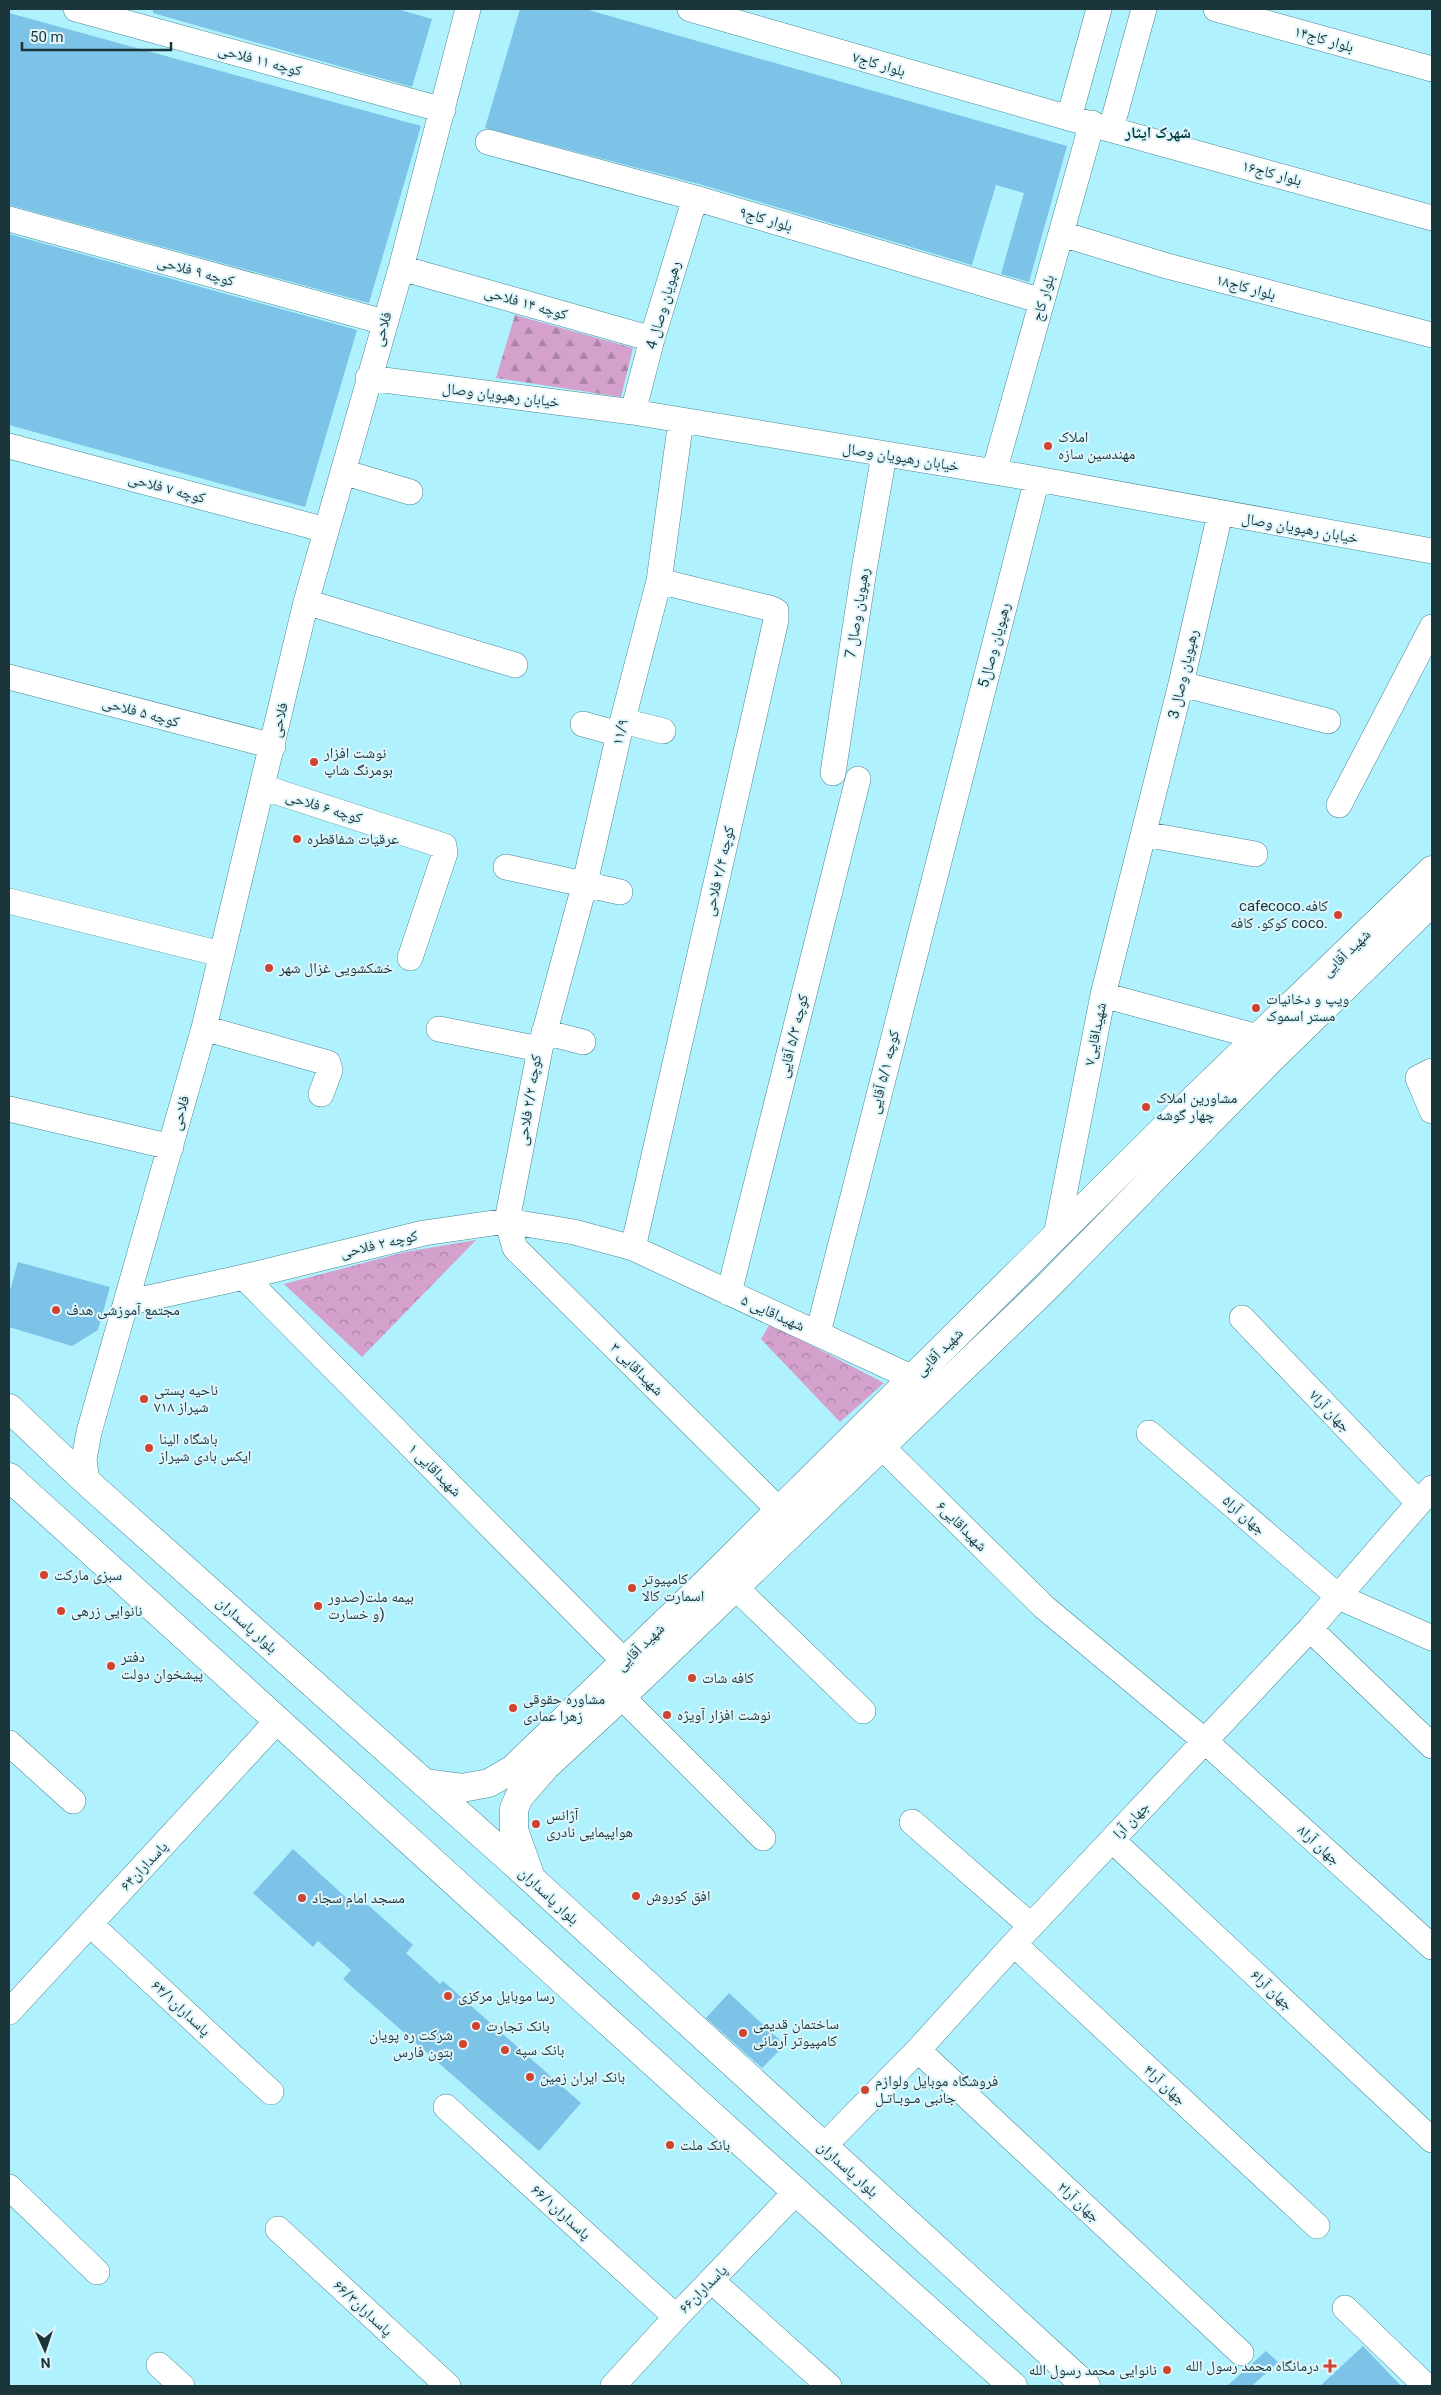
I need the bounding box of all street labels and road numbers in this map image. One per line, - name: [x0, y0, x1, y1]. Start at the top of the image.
- street label: بلوار کاج۱۴: [1292, 22, 1356, 57]
- street label: کوچه ۱۱ فلاحی: [216, 40, 304, 81]
- street label: بلوار کاج۷: [850, 48, 908, 81]
- street label: بلوار کاج۱۶: [1240, 156, 1304, 191]
- street label: بلوار کاج۹: [737, 203, 795, 236]
- street label: کوچه ۹ فلاحی: [155, 252, 237, 291]
- street label: 4 رهپویان وصال: [642, 259, 685, 351]
- street label: بلوار کاج۱۸: [1214, 270, 1278, 305]
- street label: بلوار کاج: [1028, 273, 1059, 324]
- street label: کوچه ۱۴ فلاحی: [482, 283, 570, 324]
- street label: فلاحی: [368, 310, 396, 349]
- street label: خیابان رهپویان وصال: [441, 379, 561, 412]
- street label: خیابان رهپویان وصال: [841, 439, 961, 476]
- street label: کوچه ۷ فلاحی: [126, 469, 208, 508]
- street label: خیابان رهپویان وصال: [1240, 509, 1360, 548]
- street label: 7 رهپویان وصال: [841, 566, 874, 659]
- street label: رهپویان وصال5: [974, 600, 1015, 690]
- street label: 3 رهپویان وصال: [1164, 627, 1203, 721]
- street label: کوچه ۵ فلاحی: [100, 693, 182, 732]
- street label: فلاحی: [266, 701, 293, 739]
- street label: ۱۱/۹: [608, 717, 632, 747]
- street label: کوچه ۶ فلاحی: [283, 787, 364, 828]
- street label: کوچه ۲/۴ فلاحی: [700, 824, 739, 918]
- street label: شهید آقایی: [1318, 925, 1375, 981]
- street label: کوچه ۵/۳ آقایی: [774, 992, 813, 1080]
- street label: شهیداقایی۷: [1080, 1001, 1111, 1067]
- street label: کوچه ۵/۱ آقایی: [865, 1028, 904, 1116]
- street label: کوچه ۲/۲ فلاحی: [513, 1053, 546, 1147]
- street label: فلاحی: [167, 1094, 194, 1133]
- street label: کوچه ۲ فلاحی: [338, 1226, 420, 1263]
- street label: ۵ شهیداقایی: [738, 1291, 808, 1336]
- street label: شهید آقایی: [911, 1324, 968, 1381]
- street label: ۳ شهیداقایی: [606, 1339, 667, 1400]
- street label: جهان آرا۷: [1305, 1386, 1355, 1437]
- street label: ۱ شهیداقایی: [404, 1440, 465, 1501]
- street label: جهان آرا۵: [1218, 1491, 1270, 1540]
- street label: شهیداقایی۶: [932, 1497, 991, 1556]
- street label: بلوار پاسداران: [212, 1593, 281, 1658]
- street label: شهید آقایی: [612, 1619, 669, 1675]
- street label: جهان آرا: [1109, 1797, 1154, 1843]
- street label: جهان آرا۸: [1293, 1821, 1344, 1870]
- street label: پاسداران۶۴: [117, 1838, 172, 1895]
- street label: بلوار پاسداران: [515, 1864, 583, 1929]
- street label: جهان آرا۶: [1246, 1966, 1297, 2015]
- street label: پاسداران۶۴/۱: [147, 1976, 214, 2041]
- street label: جهان آرا۴: [1139, 2061, 1190, 2110]
- street label: بلوار پاسداران: [813, 2137, 882, 2202]
- street label: جهان آرا۲: [1053, 2178, 1104, 2227]
- street label: پاسداران۶۶/۱: [527, 2181, 595, 2244]
- street label: پاسداران۶۶: [675, 2261, 732, 2318]
- street label: پاسداران۶۶/۳: [329, 2276, 396, 2341]

